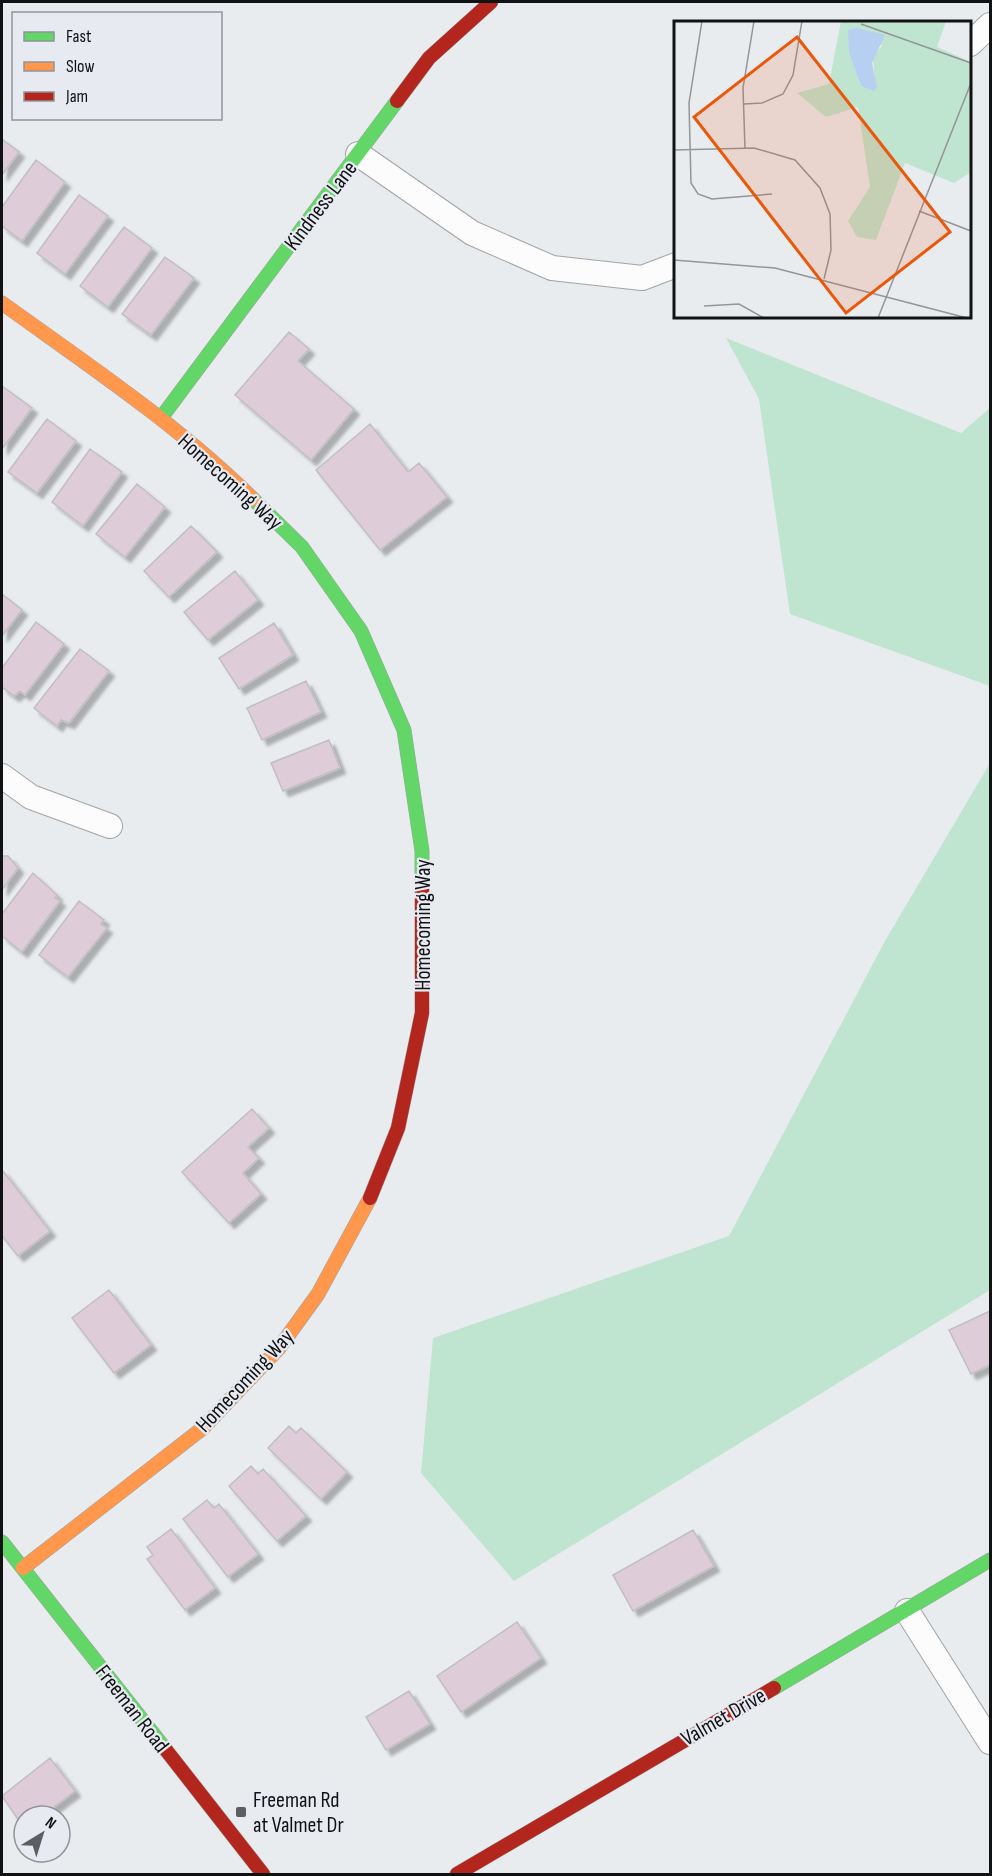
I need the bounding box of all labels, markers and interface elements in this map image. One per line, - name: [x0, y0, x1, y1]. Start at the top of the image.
- legend: [12, 12, 222, 120]
- inset map: [674, 21, 971, 318]
- text: Fast: [66, 26, 92, 47]
- text: Slow: [66, 56, 95, 77]
- text: Jam: [65, 86, 88, 107]
- street label: Kindness Lane: [279, 156, 364, 256]
- street label: Homecoming Way: [172, 428, 288, 537]
- street label: Homecoming Way: [410, 859, 437, 991]
- street label: Homecoming Way: [190, 1323, 300, 1438]
- street label: Freeman Road: [89, 1660, 175, 1758]
- street label: Valmet Drive: [677, 1682, 771, 1752]
- place label: Freeman Rd at Valmet Dr: [253, 1787, 344, 1839]
- north arrow: [12, 1804, 72, 1864]
- marker: Freeman Rd at Valmet Dr: [234, 1805, 248, 1819]
- text: N: [41, 1813, 60, 1833]

